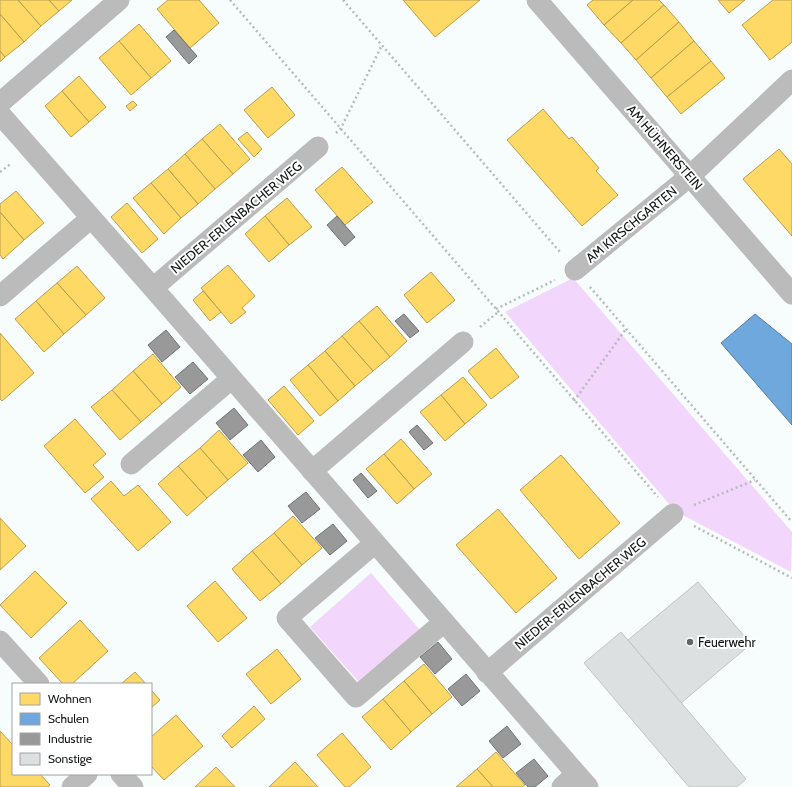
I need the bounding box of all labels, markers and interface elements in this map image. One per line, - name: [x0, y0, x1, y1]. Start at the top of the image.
- street label: AM HÜHNERSTEIN: [624, 101, 706, 193]
- street label: NIEDER-ERLENBACHER WEG: [167, 157, 305, 277]
- street label: AM KIRSCHGARTEN: [582, 182, 680, 266]
- street label: NIEDER-ERLENBACHER WEG: [511, 533, 649, 653]
- place label: Feuerwehr: [698, 634, 757, 650]
- marker: Feuerwehr: [685, 637, 695, 647]
- legend: [12, 683, 152, 775]
- text: Wohnen: [48, 691, 92, 706]
- text: Schulen: [48, 711, 89, 726]
- text: Industrie: [48, 731, 92, 746]
- text: Sonstige: [48, 751, 92, 766]

